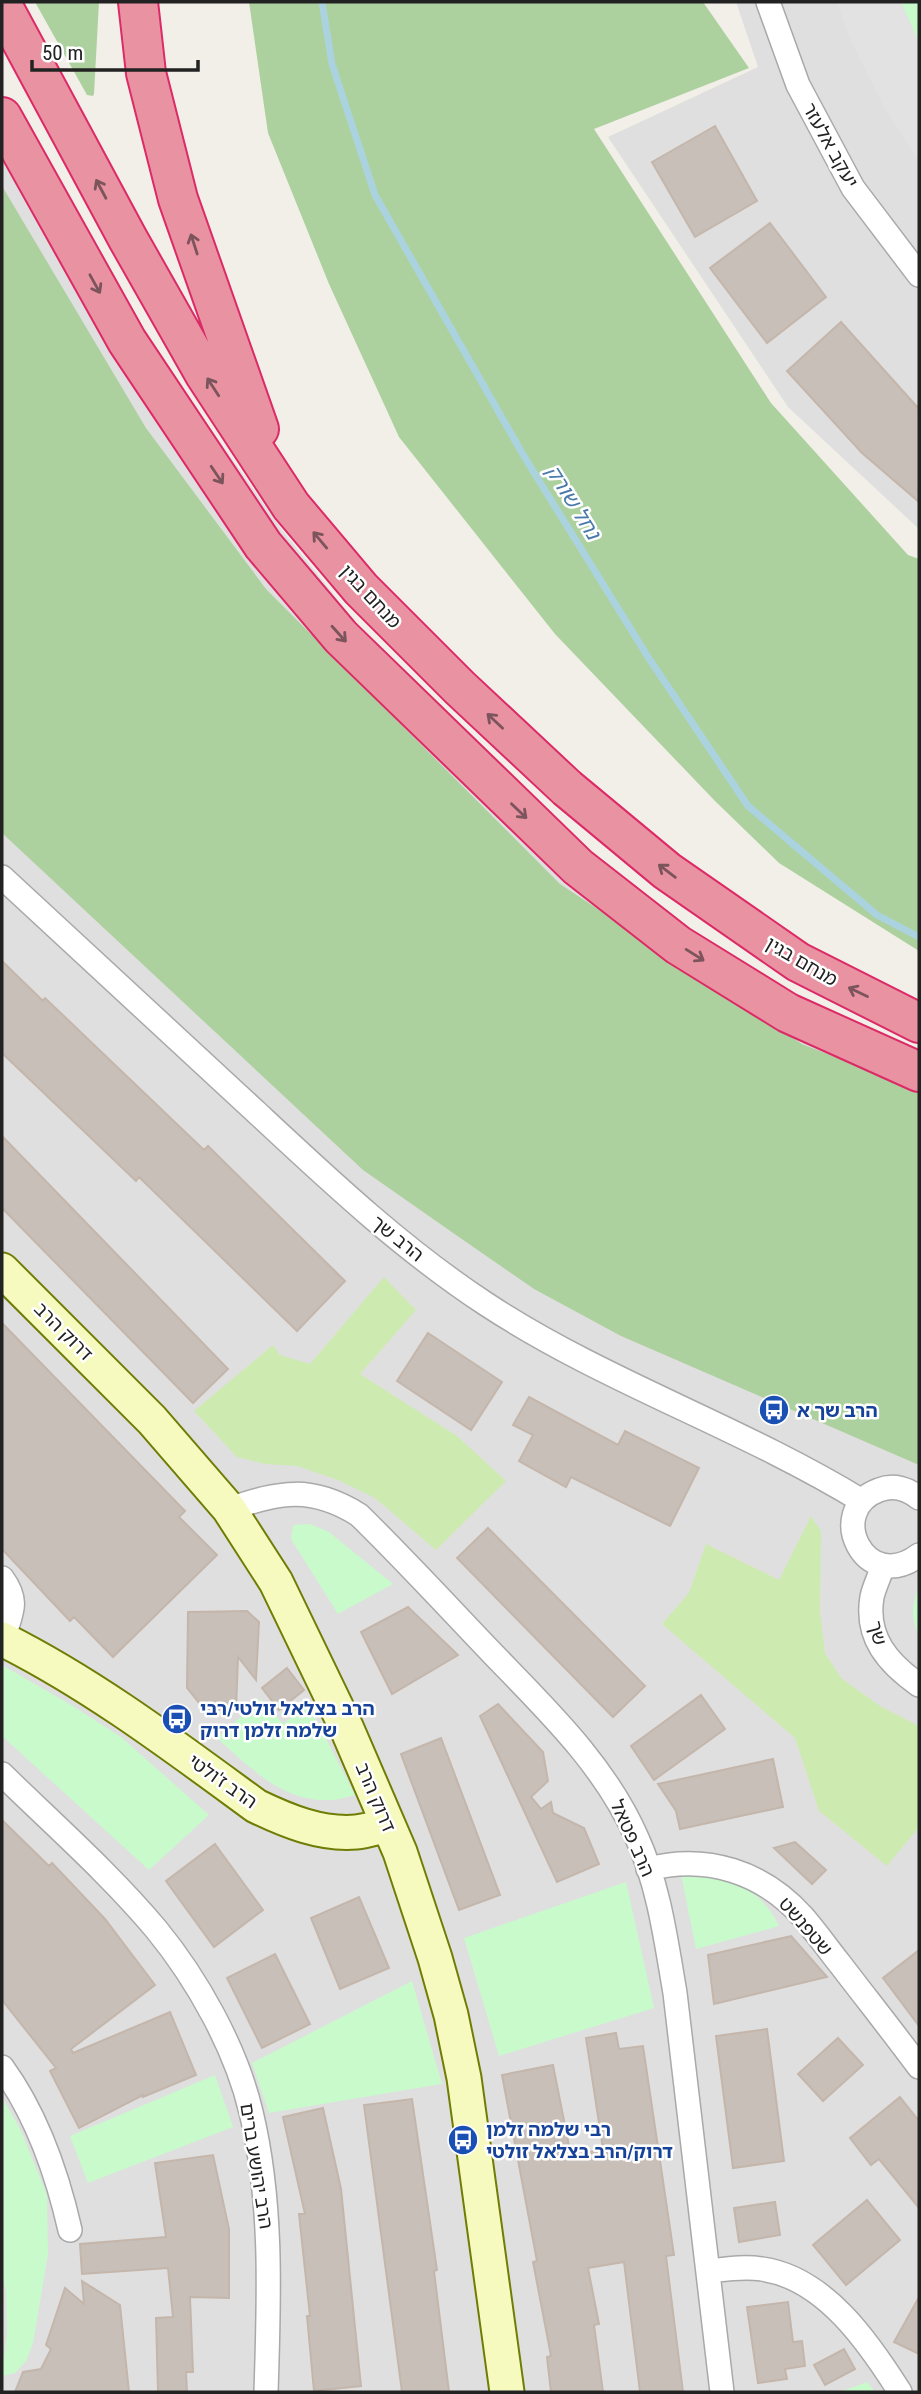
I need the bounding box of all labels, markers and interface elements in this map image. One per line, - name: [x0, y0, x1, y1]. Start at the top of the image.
- scale bar: [32, 28, 198, 72]
- text: 50 m: [42, 41, 83, 65]
- street label: יעקב אלעזר: [798, 99, 863, 192]
- one-way arrow: [94, 179, 107, 200]
- one-way arrow: [187, 234, 199, 256]
- one-way arrow: [88, 273, 102, 293]
- one-way arrow: [206, 378, 220, 398]
- water label: נחל שורק: [541, 460, 606, 545]
- one-way arrow: [210, 465, 224, 485]
- one-way arrow: [312, 532, 328, 550]
- street label: מנחם בגין: [335, 560, 406, 633]
- one-way arrow: [331, 625, 347, 643]
- one-way arrow: [487, 713, 504, 730]
- one-way arrow: [511, 802, 528, 819]
- one-way arrow: [658, 863, 676, 878]
- street label: מנחם בגין: [762, 932, 842, 991]
- one-way arrow: [684, 948, 704, 962]
- one-way arrow: [848, 985, 869, 999]
- street label: הרב שך: [367, 1210, 428, 1266]
- street label: דרוק הרב: [30, 1297, 98, 1365]
- bus stop icon: הרב שך א: [757, 1393, 791, 1427]
- place label: הרב שך א: [797, 1399, 878, 1422]
- street label: שך: [863, 1618, 892, 1648]
- place label: הרב בצלאל זולטי/רבי שלמה זלמן דרוק: [200, 1697, 375, 1742]
- bus stop icon: הרב בצלאל זולטי/רבי שלמה זלמן דרוק: [160, 1702, 194, 1736]
- street label: הרב ז'ולטי: [184, 1749, 262, 1813]
- street label: דרוק הרב: [351, 1759, 400, 1836]
- street label: הרב פטאל: [605, 1796, 660, 1880]
- street label: שטפנשט: [774, 1892, 837, 1960]
- street label: הרב יהושע ברים: [235, 2102, 278, 2231]
- place label: רבי שלמה זלמן דרוק/הרב בצלאל זולטי: [486, 2118, 673, 2163]
- bus stop icon: רבי שלמה זלמן דרוק/הרב בצלאל זולטי: [446, 2123, 480, 2157]

